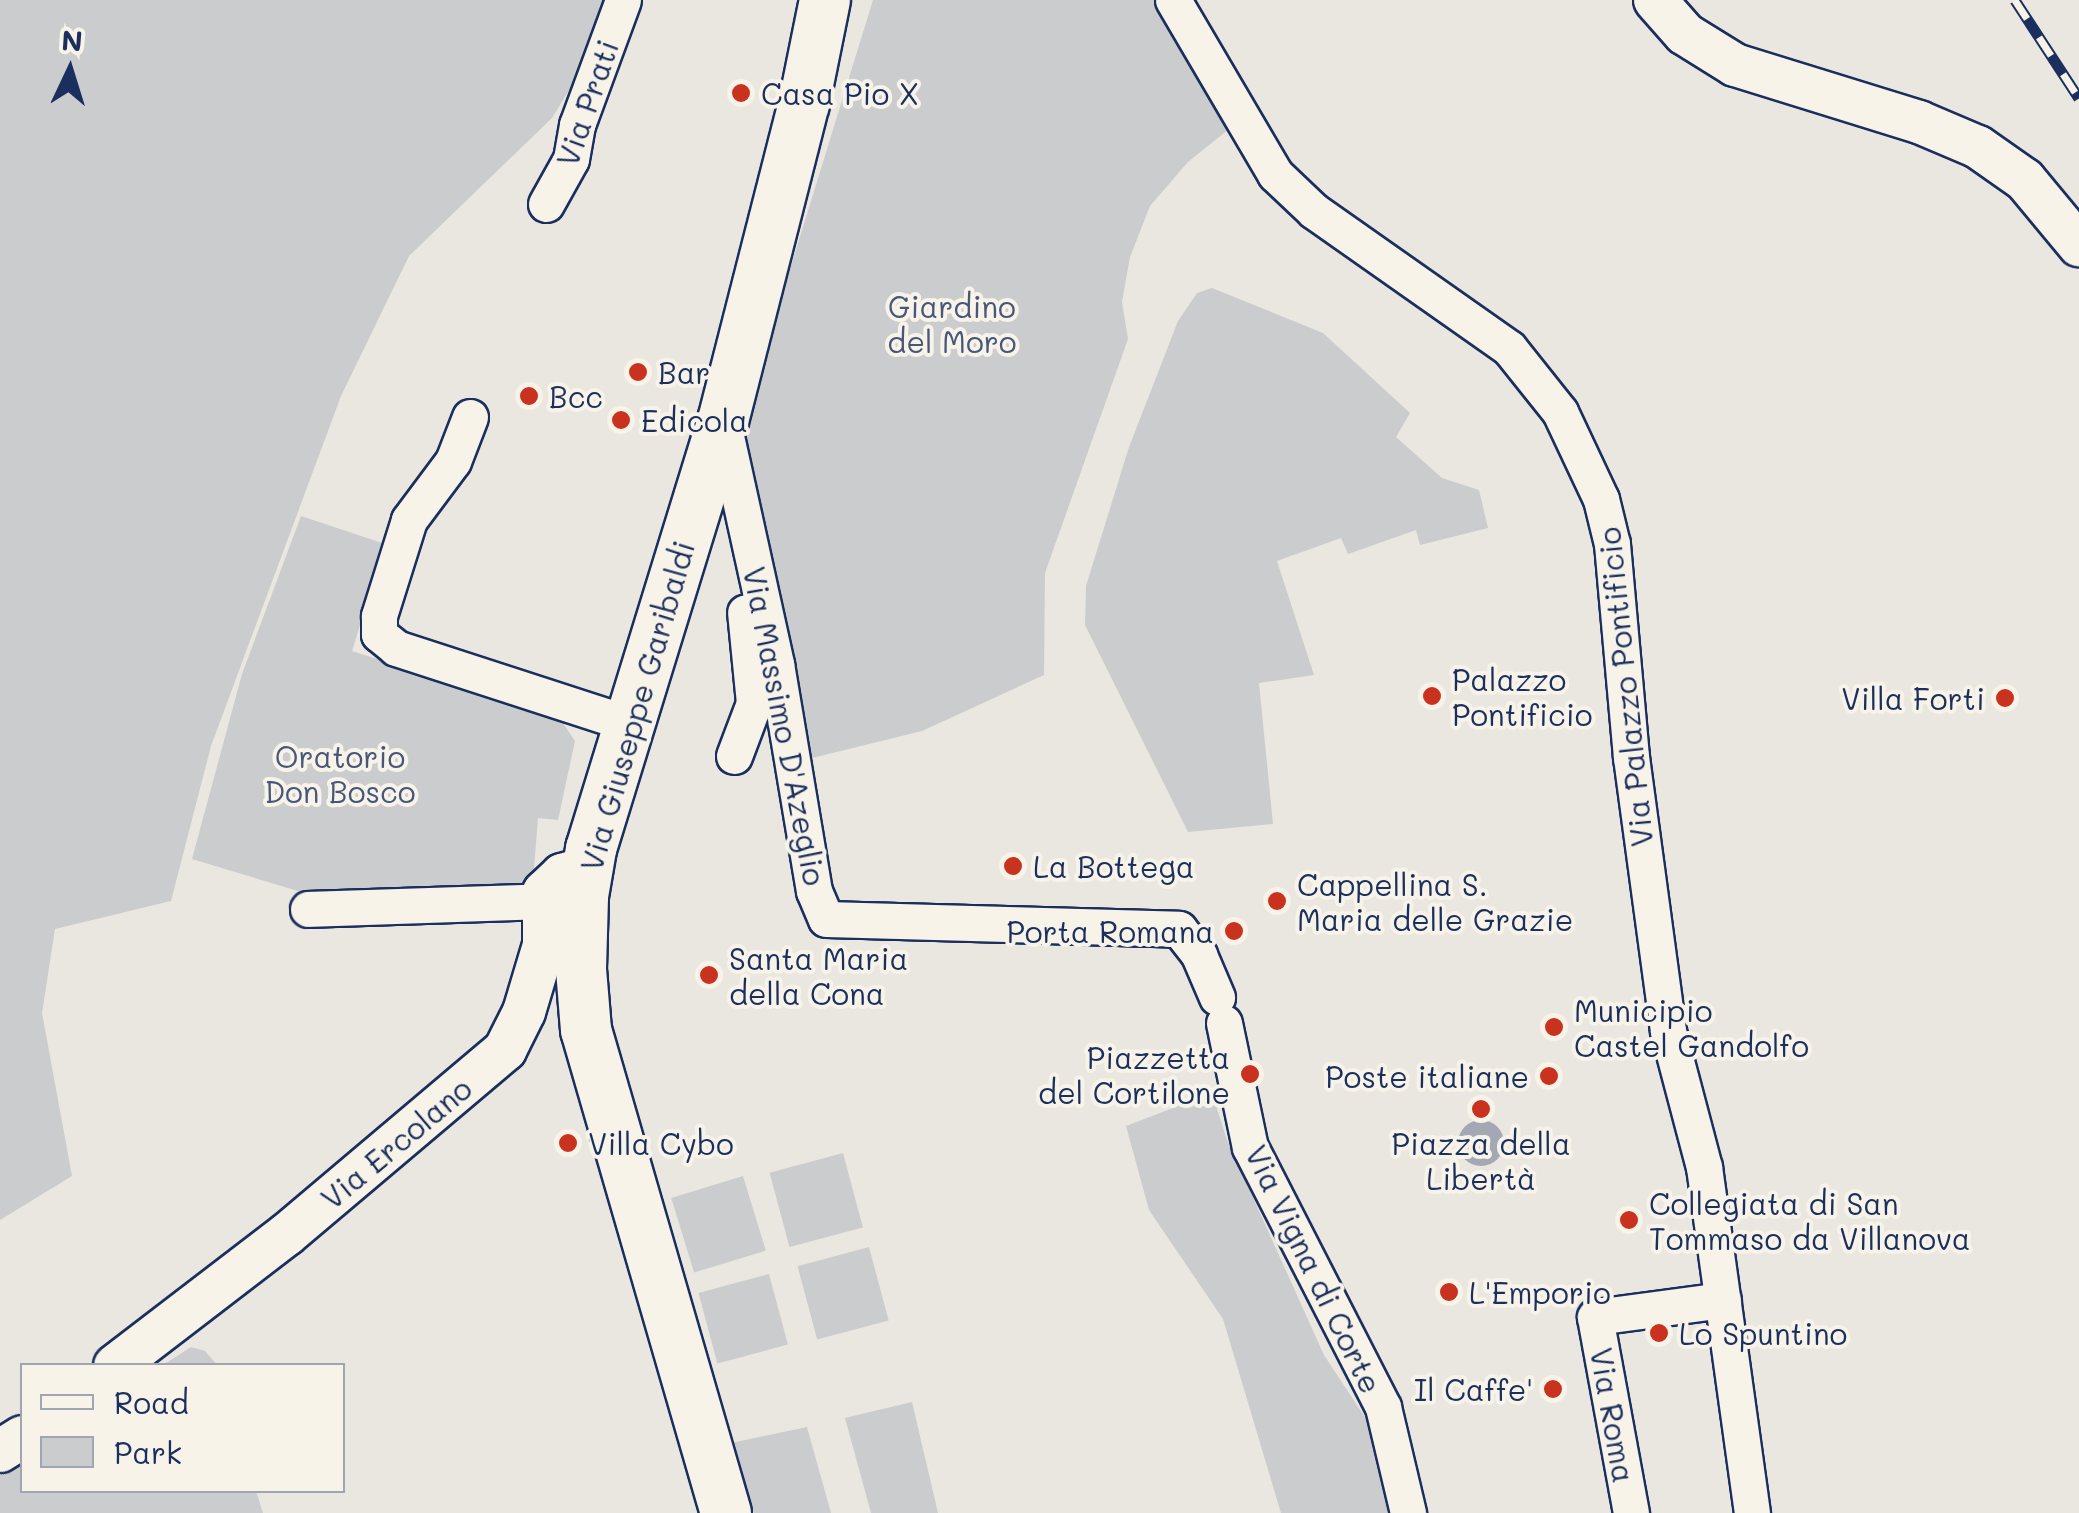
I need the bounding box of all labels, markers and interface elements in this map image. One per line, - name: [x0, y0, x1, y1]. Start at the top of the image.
- north arrow: [20, 20, 120, 120]
- text: N: [60, 21, 84, 59]
- street label: Via Prati: [549, 35, 625, 171]
- place label: Casa Pio X: [761, 75, 919, 111]
- marker: Casa Pio X: [730, 82, 752, 104]
- park label: Giardino del Moro: [887, 288, 1017, 358]
- place label: Bar: [658, 354, 710, 390]
- marker: Bar: [627, 361, 649, 383]
- place label: Bcc: [549, 378, 603, 414]
- marker: Bcc: [518, 385, 540, 407]
- place label: Edicola: [641, 402, 748, 438]
- marker: Edicola: [610, 409, 632, 431]
- street label: Via Palazzo Pontificio: [1590, 525, 1660, 849]
- street label: Via Giuseppe Garibaldi: [573, 537, 701, 875]
- street label: Via Massimo D'Azeglio: [736, 563, 834, 889]
- place label: Palazzo Pontificio: [1452, 661, 1593, 732]
- place label: Villa Forti: [1841, 680, 1985, 716]
- marker: Palazzo Pontificio: [1421, 685, 1443, 707]
- marker: Villa Forti: [1994, 687, 2016, 709]
- park label: Oratorio Don Bosco: [264, 738, 416, 808]
- place label: La Bottega: [1033, 848, 1195, 884]
- marker: La Bottega: [1002, 855, 1024, 877]
- place label: Cappellina S. Maria delle Grazie: [1297, 866, 1573, 936]
- marker: Cappellina S. Maria delle Grazie: [1266, 890, 1288, 912]
- place label: Porta Romana: [1006, 913, 1214, 949]
- marker: Porta Romana: [1223, 920, 1245, 942]
- place label: Santa Maria della Cona: [729, 940, 908, 1010]
- marker: Santa Maria della Cona: [698, 964, 720, 986]
- place label: Municipio Castel Gandolfo: [1574, 992, 1809, 1062]
- marker: Municipio Castel Gandolfo: [1543, 1016, 1565, 1038]
- place label: Piazzetta del Cortilone: [1038, 1039, 1230, 1110]
- place label: Poste italiane: [1325, 1058, 1529, 1094]
- marker: Piazzetta del Cortilone: [1239, 1063, 1261, 1085]
- marker: Poste italiane: [1538, 1065, 1560, 1087]
- street label: Via Ercolano: [314, 1070, 478, 1216]
- marker: Piazza della Libertà: [1470, 1098, 1492, 1120]
- place label: Villa Cybo: [588, 1125, 734, 1161]
- place label: Piazza della Libertà: [1391, 1125, 1571, 1196]
- marker: Villa Cybo: [557, 1132, 579, 1154]
- street label: Via Vigna di Corte: [1238, 1139, 1390, 1399]
- place label: Collegiata di San Tommaso da Villanova: [1649, 1185, 1970, 1256]
- marker: Collegiata di San Tommaso da Villanova: [1618, 1209, 1640, 1231]
- place label: L'Emporio: [1469, 1274, 1611, 1310]
- marker: L'Emporio: [1438, 1281, 1460, 1303]
- place label: Lo Spuntino: [1679, 1315, 1847, 1351]
- marker: Lo Spuntino: [1648, 1322, 1670, 1344]
- street label: Via Roma: [1583, 1345, 1643, 1485]
- legend: [20, 1363, 345, 1493]
- place label: Il Caffe': [1414, 1371, 1533, 1407]
- marker: Il Caffe': [1542, 1378, 1564, 1400]
- text: Road: [114, 1382, 189, 1422]
- text: Park: [114, 1432, 182, 1472]

